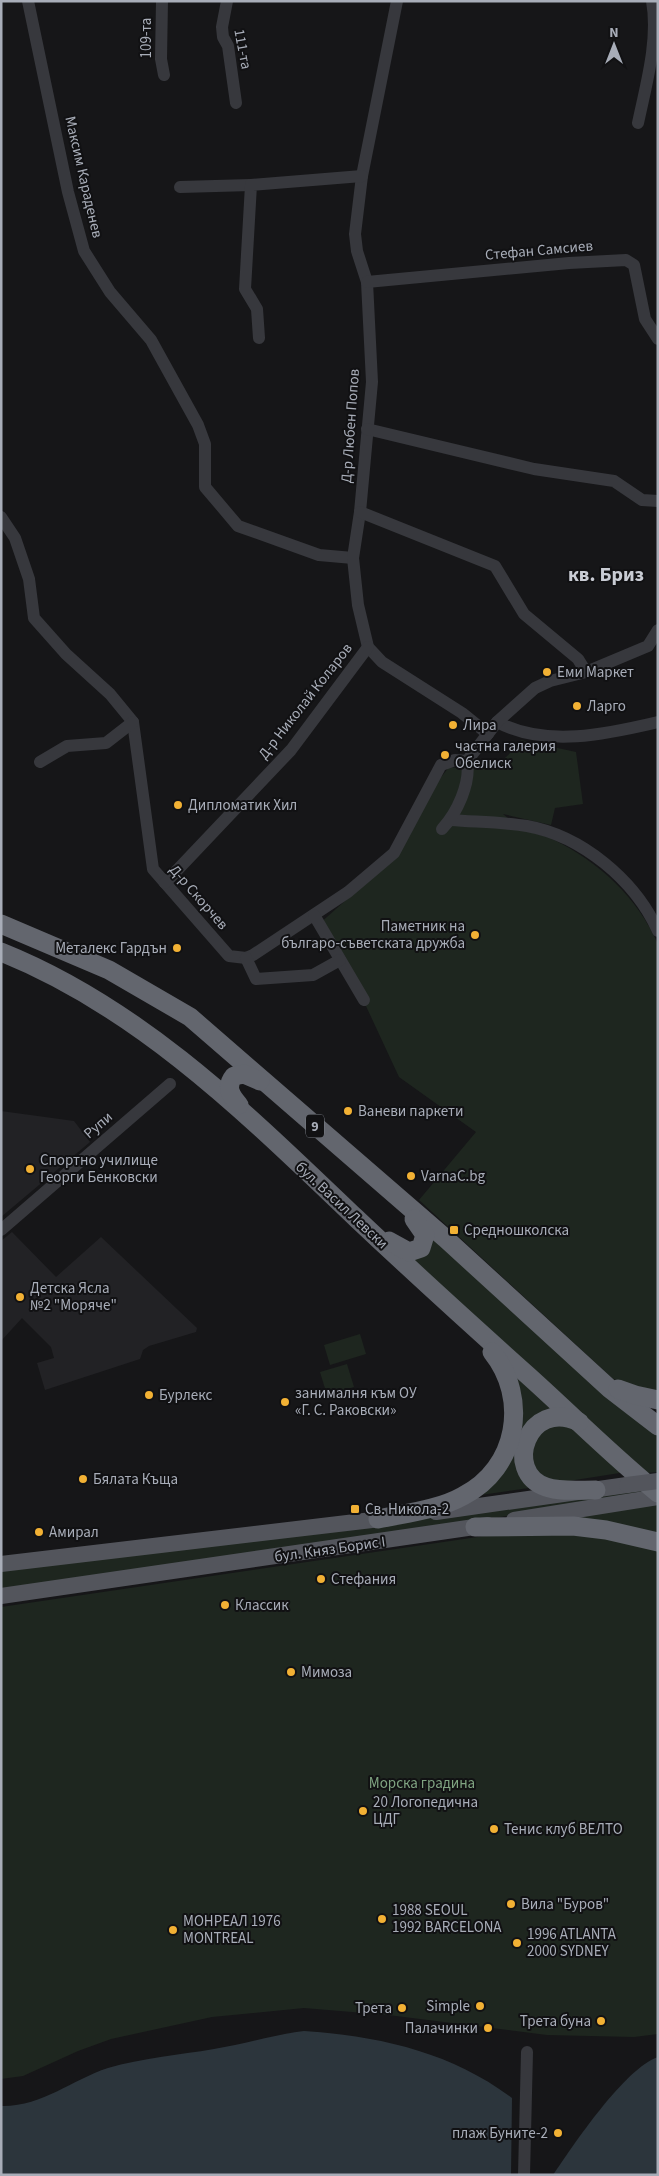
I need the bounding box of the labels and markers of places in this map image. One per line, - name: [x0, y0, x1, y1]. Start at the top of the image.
- place label: Еми Маркет: [557, 662, 634, 683]
- marker: Еми Маркет: [541, 666, 553, 678]
- place label: Ларго: [587, 696, 626, 717]
- marker: Ларго: [571, 700, 583, 712]
- place label: Лира: [463, 715, 497, 736]
- marker: Лира: [447, 719, 459, 731]
- place label: частна галерия Обелиск: [455, 736, 556, 774]
- marker: частна галерия Обелиск: [439, 749, 451, 761]
- place label: Дипломатик Хил: [188, 795, 297, 816]
- marker: Дипломатик Хил: [172, 799, 184, 811]
- place label: Паметник на българо-съветската дружба: [281, 916, 465, 954]
- marker: Паметник на българо-съветската дружба: [469, 929, 481, 941]
- place label: Металекс Гардън: [55, 938, 167, 959]
- marker: Металекс Гардън: [171, 942, 183, 954]
- place label: Ваневи паркети: [358, 1101, 463, 1122]
- marker: Ваневи паркети: [342, 1105, 354, 1117]
- place label: Спортно училище Георги Бенковски: [40, 1150, 158, 1188]
- marker: Спортно училище Георги Бенковски: [24, 1163, 36, 1175]
- place label: VarnaC.bg: [421, 1166, 486, 1187]
- marker: VarnaC.bg: [405, 1170, 417, 1182]
- place label: Средношколска: [464, 1220, 569, 1241]
- marker: Средношколска: [448, 1224, 460, 1236]
- place label: Детска Ясла №2 "Моряче": [30, 1278, 117, 1316]
- marker: Детска Ясла №2 "Моряче": [14, 1291, 26, 1303]
- place label: занималня към ОУ «Г. С. Раковски»: [295, 1383, 417, 1421]
- place label: Бурлекс: [159, 1385, 212, 1406]
- marker: Бурлекс: [143, 1389, 155, 1401]
- marker: занималня към ОУ «Г. С. Раковски»: [279, 1396, 291, 1408]
- place label: Бялата Къща: [93, 1469, 178, 1490]
- marker: Бялата Къща: [77, 1473, 89, 1485]
- place label: Св. Никола-2: [365, 1499, 449, 1520]
- marker: Св. Никола-2: [349, 1503, 361, 1515]
- place label: Амирал: [49, 1522, 99, 1543]
- marker: Амирал: [33, 1526, 45, 1538]
- place label: Стефания: [331, 1569, 396, 1590]
- marker: Стефания: [315, 1573, 327, 1585]
- place label: Классик: [235, 1595, 289, 1616]
- marker: Классик: [219, 1599, 231, 1611]
- place label: Мимоза: [301, 1662, 352, 1683]
- marker: Мимоза: [285, 1666, 297, 1678]
- place label: 20 Логопедична ЦДГ: [373, 1792, 478, 1830]
- marker: 20 Логопедична ЦДГ: [357, 1805, 369, 1817]
- place label: Тенис клуб ВЕЛТО: [504, 1819, 623, 1840]
- marker: Тенис клуб ВЕЛТО: [488, 1823, 500, 1835]
- place label: Вила "Буров": [521, 1894, 609, 1915]
- marker: Вила "Буров": [505, 1898, 517, 1910]
- place label: 1988 SEOUL 1992 BARCELONA: [392, 1900, 502, 1938]
- place label: МОНРЕАЛ 1976 MONTREAL: [183, 1911, 281, 1949]
- marker: 1988 SEOUL 1992 BARCELONA: [376, 1913, 388, 1925]
- marker: МОНРЕАЛ 1976 MONTREAL: [167, 1924, 179, 1936]
- place label: 1996 ATLANTA 2000 SYDNEY: [527, 1924, 617, 1962]
- marker: 1996 ATLANTA 2000 SYDNEY: [511, 1937, 523, 1949]
- place label: Simple: [426, 1996, 470, 2017]
- place label: Трета: [355, 1998, 392, 2019]
- marker: Simple: [474, 2000, 486, 2012]
- marker: Трета: [396, 2002, 408, 2014]
- place label: Трета буна: [520, 2011, 591, 2032]
- marker: Трета буна: [595, 2015, 607, 2027]
- place label: Палачинки: [405, 2018, 478, 2039]
- marker: Палачинки: [482, 2022, 494, 2034]
- place label: плаж Буните-2: [452, 2123, 548, 2144]
- marker: плаж Буните-2: [552, 2127, 564, 2139]

